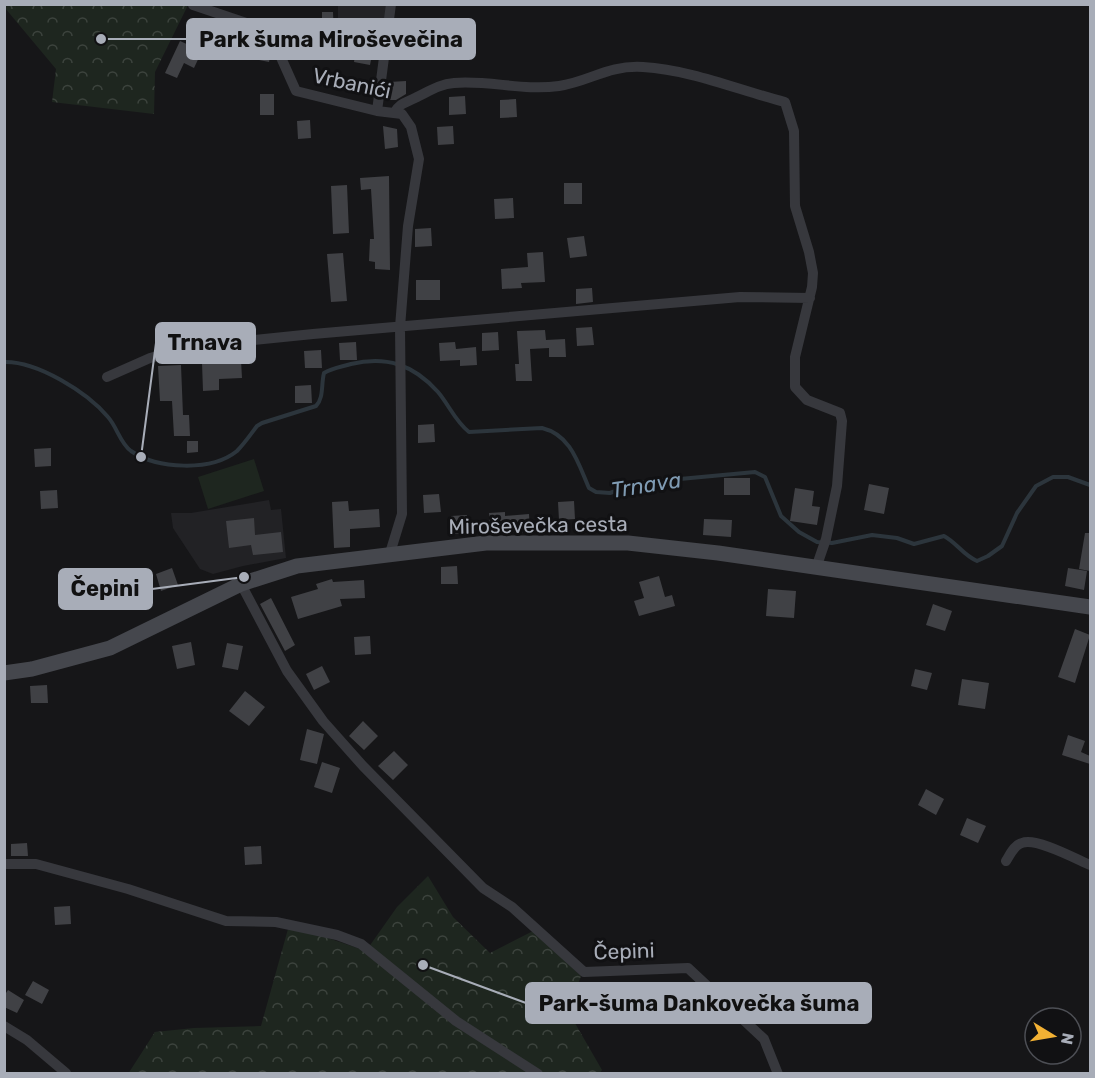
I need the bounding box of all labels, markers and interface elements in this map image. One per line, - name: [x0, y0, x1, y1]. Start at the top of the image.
- callout: Park šuma Miroševečina: [187, 19, 475, 59]
- text: Park šuma Miroševečina: [199, 26, 463, 53]
- street label: Vrbanići: [311, 63, 393, 103]
- callout: Trnava: [156, 323, 255, 363]
- text: Trnava: [167, 329, 243, 356]
- water label: Trnava: [609, 466, 683, 504]
- street label: Miroševečka cesta: [448, 511, 628, 539]
- callout: Čepini: [59, 569, 152, 609]
- text: Čepini: [70, 575, 140, 602]
- street label: Čepini: [593, 937, 655, 965]
- callout: Park-šuma Dankovečka šuma: [526, 983, 871, 1023]
- text: Park-šuma Dankovečka šuma: [538, 990, 860, 1017]
- north arrow: [1023, 1006, 1083, 1066]
- text: N: [1057, 1031, 1078, 1046]

